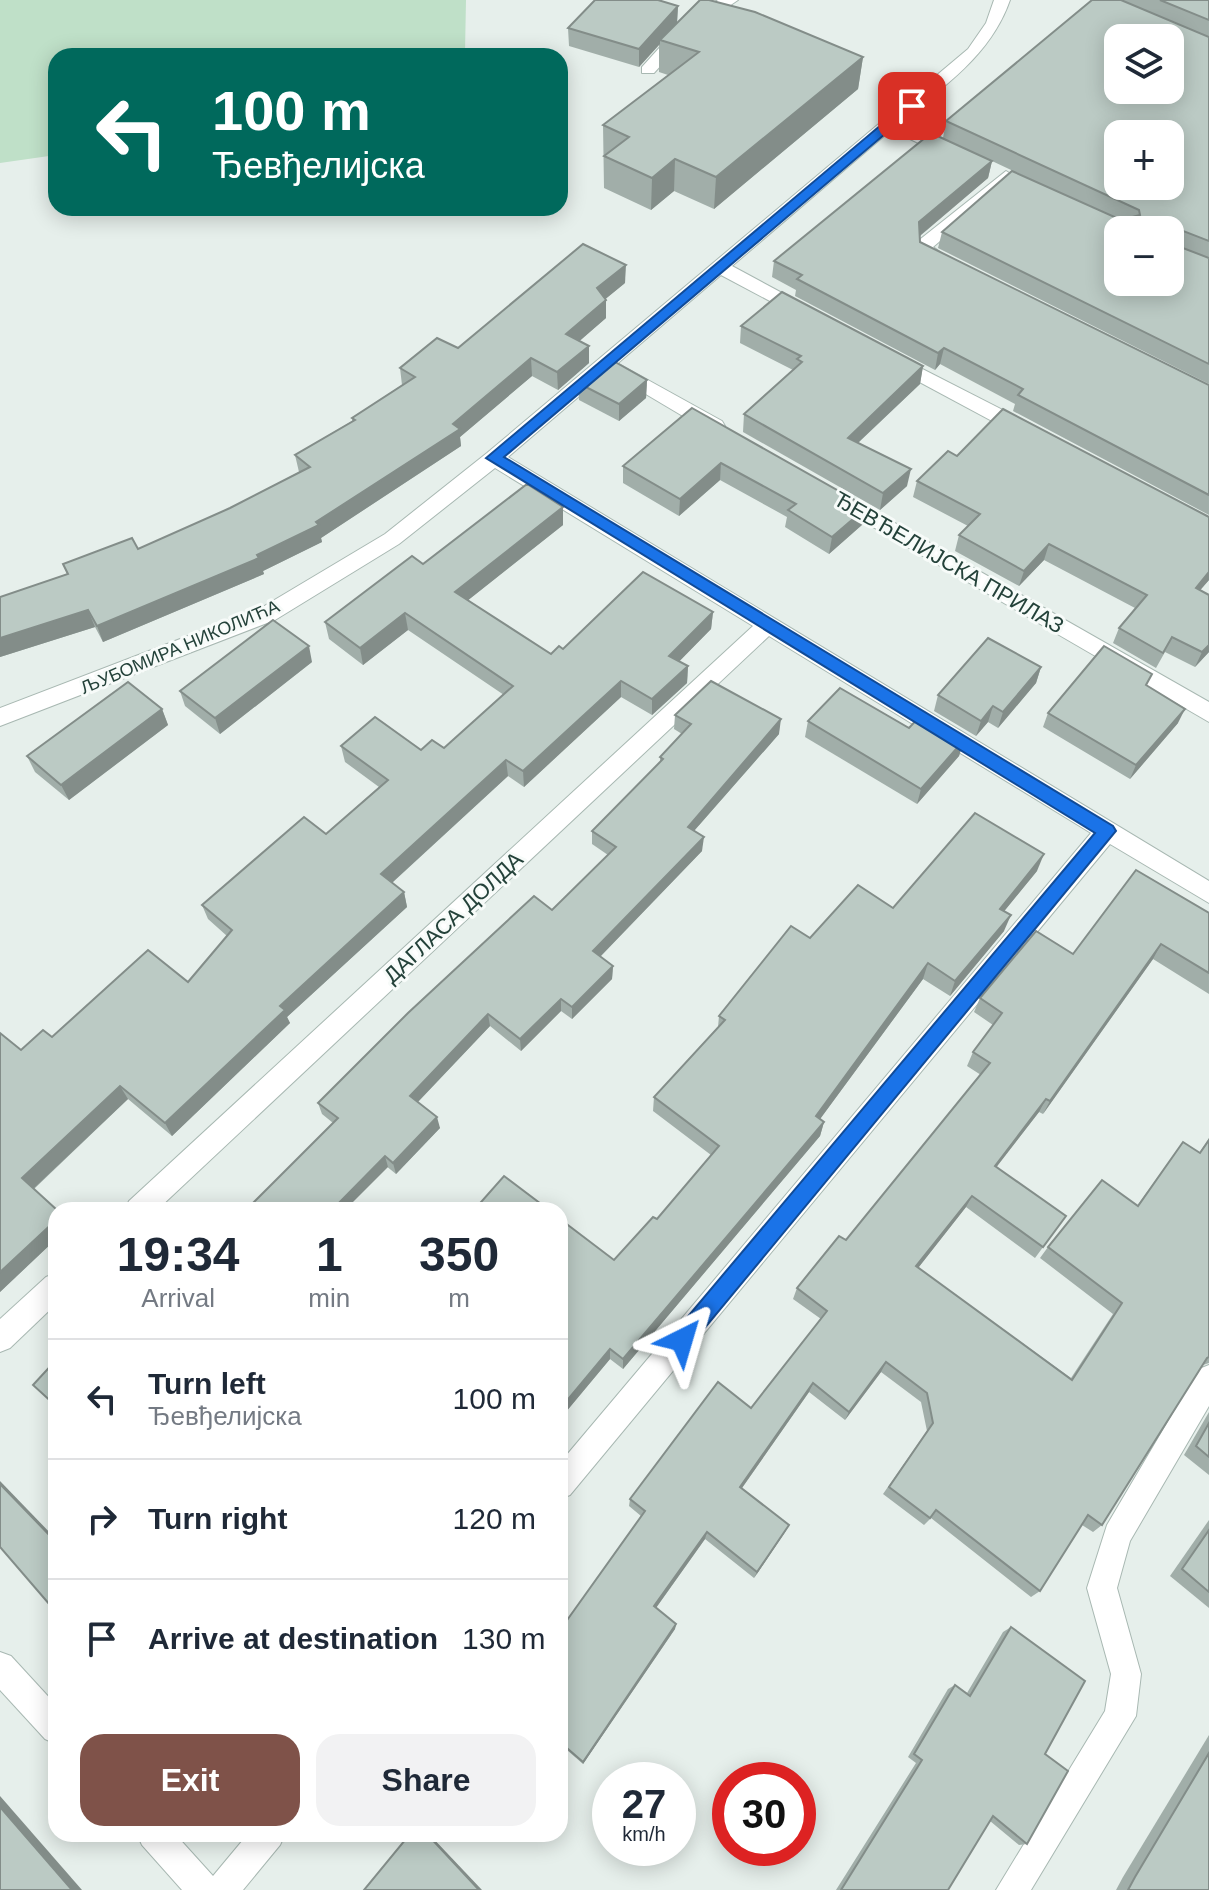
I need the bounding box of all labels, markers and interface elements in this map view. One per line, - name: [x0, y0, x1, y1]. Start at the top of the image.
- map controls: [1104, 24, 1184, 296]
- button: layers: [1104, 24, 1184, 104]
- pin: [878, 72, 946, 140]
- text: 100 m: [212, 79, 371, 142]
- icon: left: [80, 80, 184, 184]
- icon: arrive: [890, 84, 934, 128]
- button: +: [1104, 120, 1184, 200]
- text: Ђевђелијска: [212, 145, 425, 186]
- button: −: [1104, 216, 1184, 296]
- street label: ЂЕВЂЕЛИЈСКА ПРИЛАЗ: [829, 486, 1068, 639]
- street label: ЉУБОМИРА НИКОЛИЋА: [78, 596, 282, 698]
- street label: ДАГЛАСА ДОЛДА: [379, 846, 528, 988]
- text: 19:34: [117, 1228, 240, 1281]
- text: 1: [316, 1228, 343, 1281]
- text: 350: [419, 1228, 499, 1281]
- text: Arrival: [141, 1283, 215, 1313]
- text: min: [308, 1283, 350, 1313]
- text: m: [448, 1283, 470, 1313]
- position arrow: [640, 1298, 724, 1382]
- text: Turn left: [148, 1367, 266, 1400]
- icon: left: [80, 1377, 124, 1421]
- text: 100 m: [453, 1382, 536, 1415]
- text: Ђевђелијска: [148, 1401, 302, 1431]
- icon: right: [80, 1497, 124, 1541]
- text: Turn right: [148, 1502, 287, 1535]
- text: 120 m: [453, 1502, 536, 1535]
- icon: arrive: [80, 1617, 124, 1661]
- text: Arrive at destination: [148, 1622, 438, 1655]
- text: 130 m: [462, 1622, 545, 1655]
- button: Exit: [80, 1734, 300, 1826]
- button: Share: [316, 1734, 536, 1826]
- speed limit sign: 30: [712, 1762, 816, 1866]
- text: 27: [622, 1782, 666, 1826]
- text: km/h: [622, 1823, 666, 1845]

